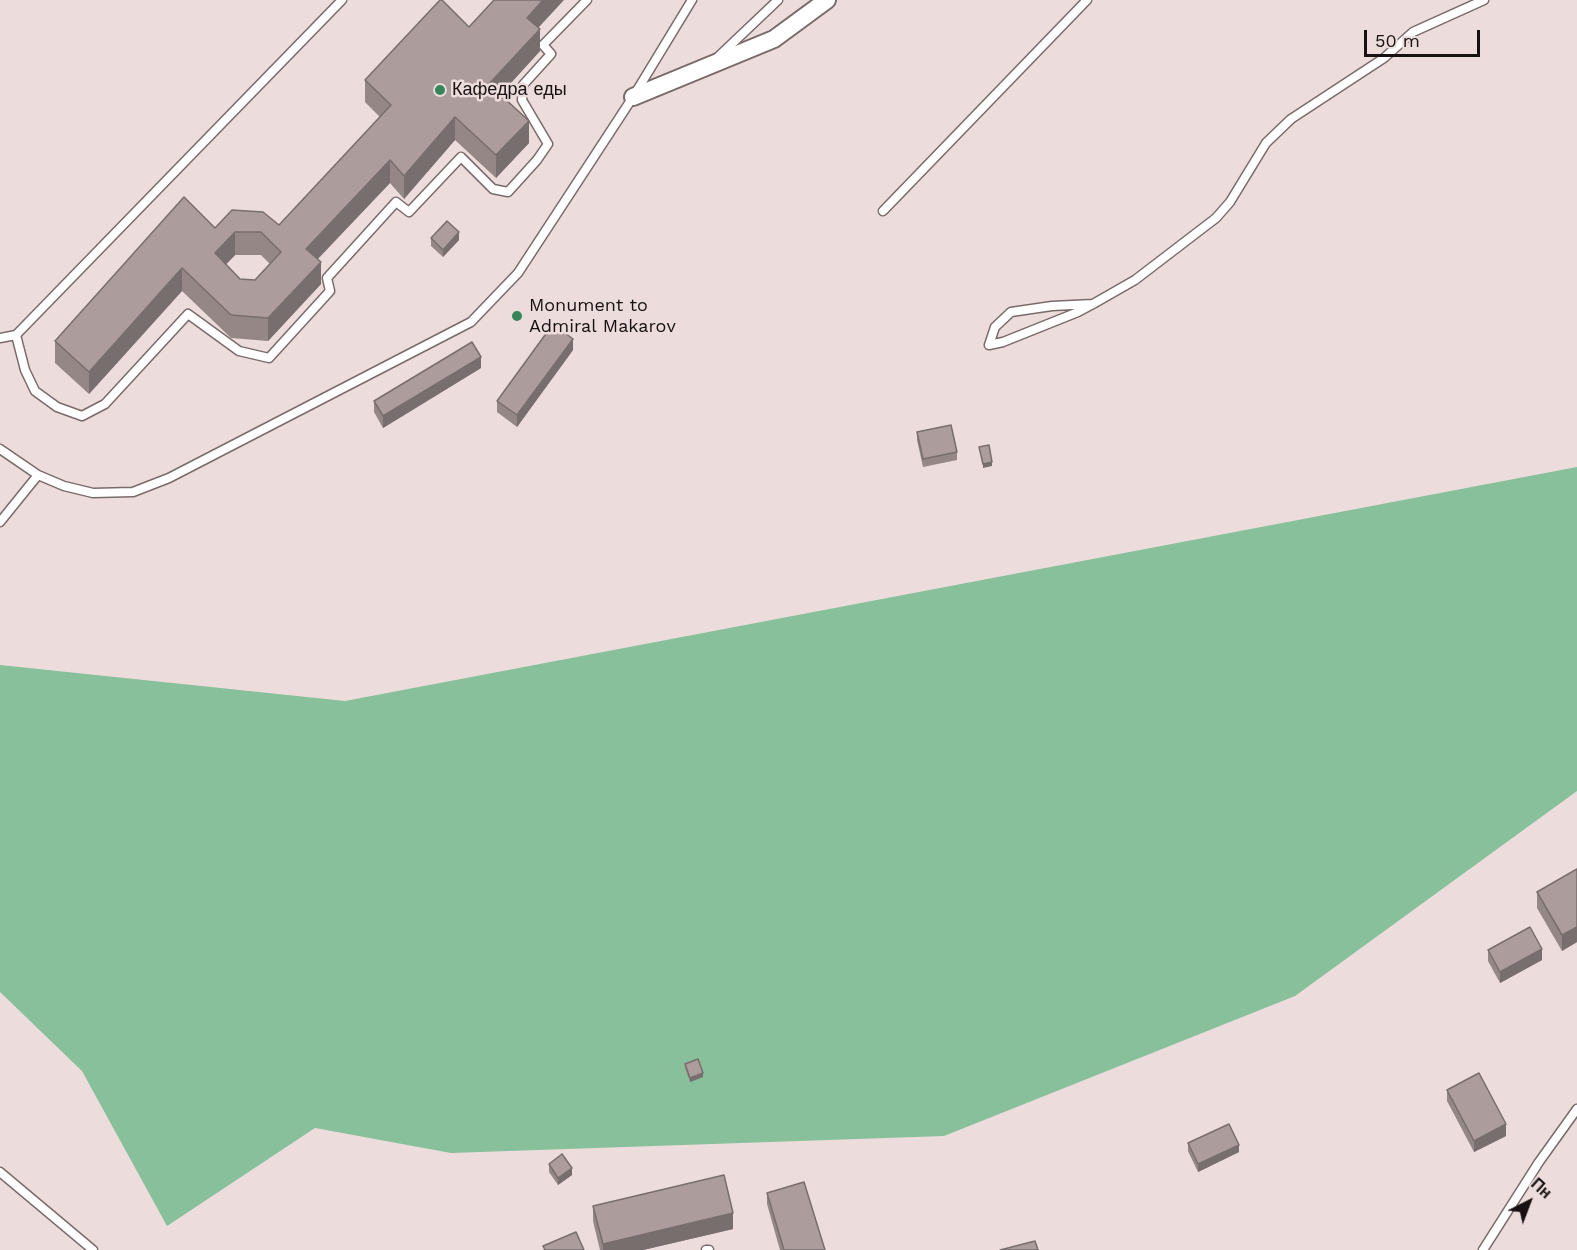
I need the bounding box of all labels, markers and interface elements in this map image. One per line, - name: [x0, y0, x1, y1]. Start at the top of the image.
- scale bar: [1367, 18, 1482, 56]
- text: 50 m: [1375, 30, 1420, 51]
- place label: Кафедра еды: [452, 79, 567, 101]
- marker: Кафедра еды: [433, 83, 447, 97]
- place label: Monument to Admiral Makarov: [529, 295, 676, 338]
- marker: Monument to Admiral Makarov: [510, 309, 524, 323]
- north arrow: [1499, 1172, 1559, 1232]
- text: Пн: [1527, 1174, 1556, 1202]

